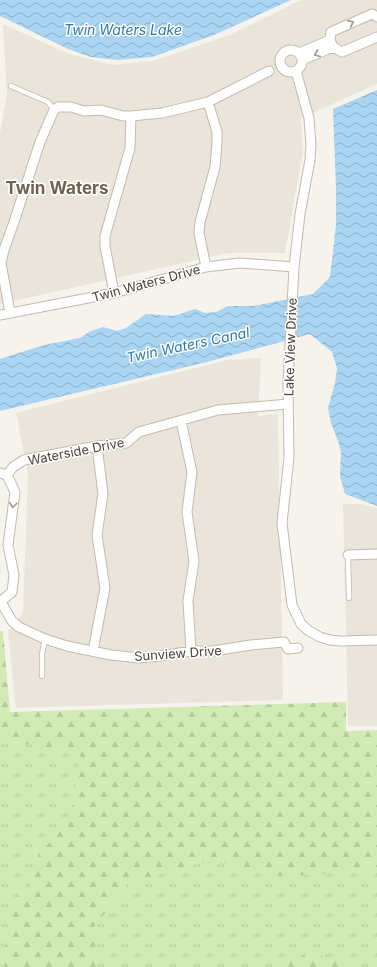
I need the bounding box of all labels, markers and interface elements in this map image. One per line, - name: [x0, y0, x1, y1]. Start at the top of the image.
- one-way arrow: [347, 20, 354, 28]
- water label: Twin Waters Lake: [64, 21, 182, 38]
- one-way arrow: [314, 49, 322, 57]
- district label: Twin Waters: [5, 178, 109, 198]
- street label: Twin Waters Drive: [90, 261, 202, 305]
- street label: Lake View Drive: [280, 297, 300, 397]
- water label: Twin Waters Canal: [125, 323, 251, 366]
- street label: Waterside Drive: [27, 434, 125, 468]
- one-way arrow: [9, 502, 18, 508]
- street label: Sunview Drive: [134, 642, 222, 664]

